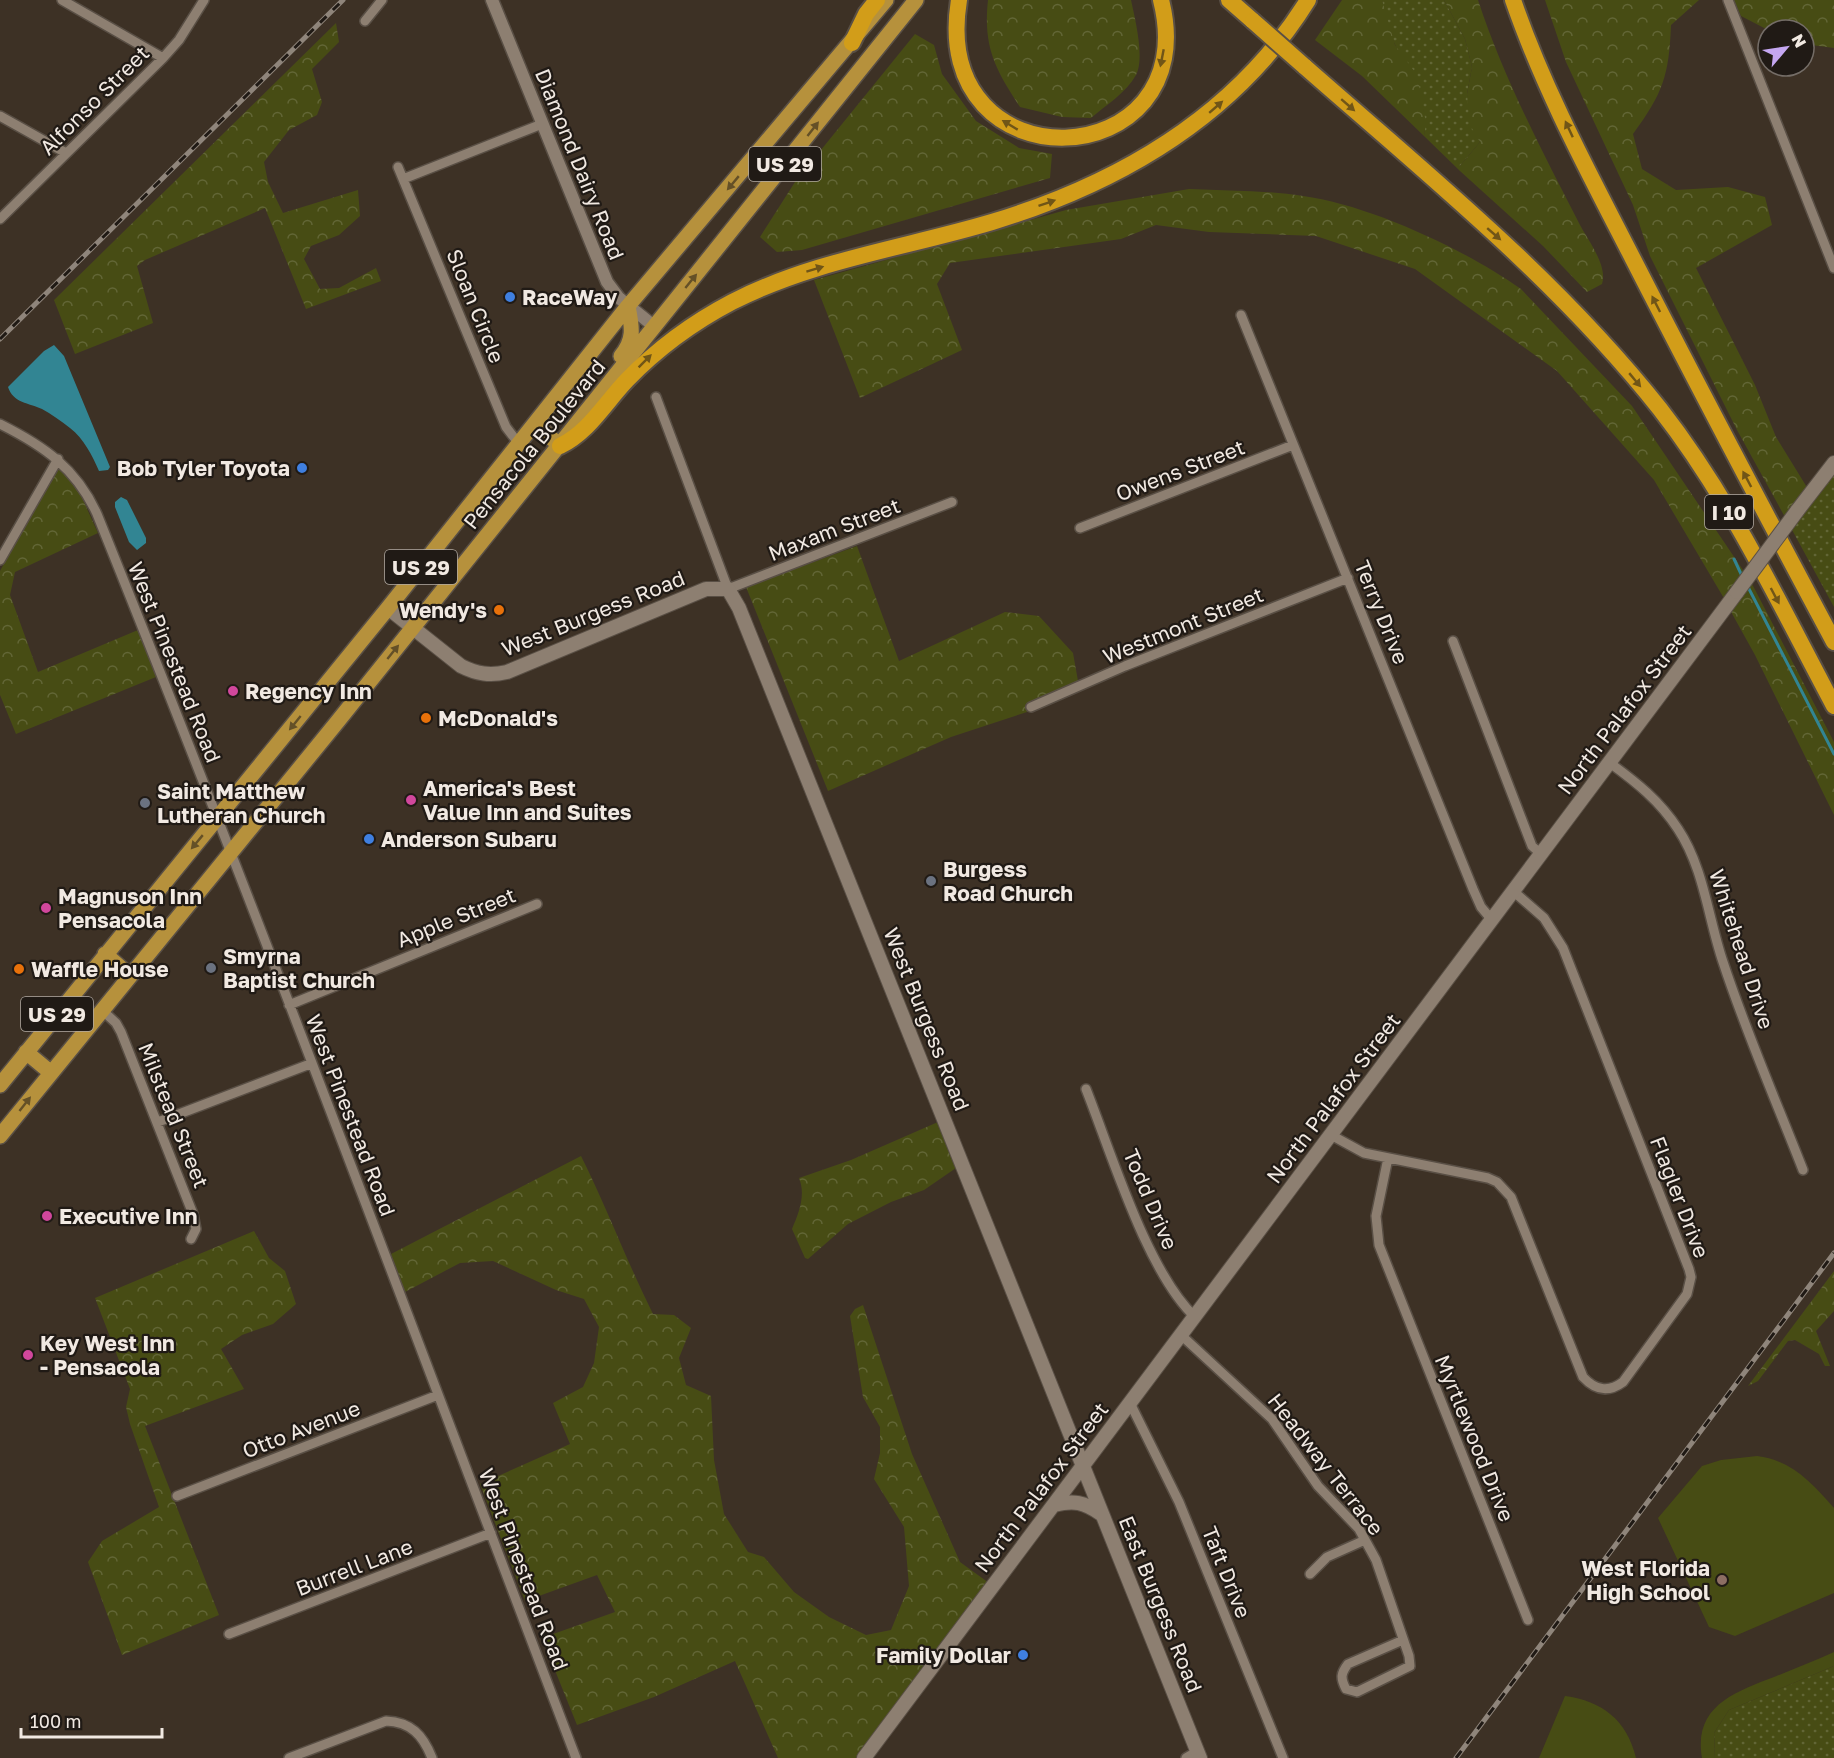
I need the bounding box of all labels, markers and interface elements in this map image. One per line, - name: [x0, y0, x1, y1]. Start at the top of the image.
- north arrow: [1756, 18, 1816, 78]
- text: N: [1787, 31, 1811, 51]
- street label: Alfonso Street: [34, 40, 154, 160]
- one-way arrow: [1157, 49, 1166, 68]
- street label: Diamond Dairy Road: [530, 65, 630, 263]
- one-way arrow: [1340, 98, 1355, 111]
- one-way arrow: [1208, 101, 1223, 114]
- one-way arrow: [1001, 120, 1018, 130]
- one-way arrow: [1564, 121, 1573, 138]
- one-way arrow: [806, 122, 819, 137]
- road number: US 29: [749, 147, 821, 181]
- one-way arrow: [727, 175, 740, 190]
- one-way arrow: [1039, 197, 1057, 207]
- one-way arrow: [1486, 227, 1501, 240]
- street label: Sloan Circle: [441, 245, 511, 367]
- one-way arrow: [806, 263, 824, 273]
- one-way arrow: [685, 274, 697, 289]
- place label: RaceWay: [522, 284, 618, 310]
- marker: RaceWay: [503, 290, 517, 304]
- one-way arrow: [1651, 295, 1661, 312]
- street label: Pensacola Boulevard: [457, 354, 611, 534]
- one-way arrow: [638, 355, 652, 369]
- one-way arrow: [1628, 372, 1641, 387]
- street label: Owens Street: [1112, 433, 1248, 507]
- place label: Bob Tyler Toyota: [117, 455, 290, 481]
- marker: Bob Tyler Toyota: [295, 461, 309, 475]
- one-way arrow: [1742, 470, 1752, 487]
- street label: Maxam Street: [764, 492, 904, 566]
- road number: I 10: [1705, 495, 1753, 529]
- road number: US 29: [385, 550, 457, 584]
- street label: Terry Drive: [1349, 556, 1415, 668]
- street label: West Pinestead Road: [123, 558, 227, 766]
- street label: West Burgess Road: [498, 564, 688, 662]
- street label: Westmont Street: [1099, 581, 1267, 669]
- one-way arrow: [1770, 587, 1780, 604]
- place label: Wendy's: [399, 597, 487, 623]
- marker: Wendy's: [492, 603, 506, 617]
- street label: North Palafox Street: [1552, 619, 1696, 799]
- one-way arrow: [387, 644, 400, 660]
- place label: Regency Inn: [245, 678, 372, 704]
- marker: Regency Inn: [226, 684, 240, 698]
- place label: McDonald's: [438, 705, 558, 731]
- marker: McDonald's: [419, 711, 433, 725]
- one-way arrow: [288, 715, 301, 731]
- place label: America's Best Value Inn and Suites: [423, 775, 632, 825]
- place label: Saint Matthew Lutheran Church: [157, 778, 326, 828]
- marker: America's Best Value Inn and Suites: [404, 793, 418, 807]
- marker: Saint Matthew Lutheran Church: [138, 796, 152, 810]
- place label: Anderson Subaru: [381, 826, 557, 852]
- marker: Anderson Subaru: [362, 832, 376, 846]
- one-way arrow: [191, 834, 204, 850]
- place label: Burgess Road Church: [943, 856, 1073, 906]
- street label: Whitehead Drive: [1704, 866, 1780, 1032]
- marker: Burgess Road Church: [924, 874, 938, 888]
- street label: Apple Street: [393, 881, 519, 953]
- place label: Magnuson Inn Pensacola: [58, 883, 202, 933]
- marker: Magnuson Inn Pensacola: [39, 901, 53, 915]
- street label: West Burgess Road: [878, 924, 976, 1114]
- place label: Smyrna Baptist Church: [223, 943, 375, 993]
- place label: Waffle House: [31, 956, 169, 982]
- marker: Smyrna Baptist Church: [204, 961, 218, 975]
- marker: Waffle House: [12, 962, 26, 976]
- road number: US 29: [21, 997, 93, 1031]
- street label: North Palafox Street: [1261, 1008, 1405, 1188]
- street label: West Pinestead Road: [301, 1010, 401, 1220]
- street label: Milstead Street: [133, 1039, 215, 1191]
- one-way arrow: [19, 1096, 32, 1112]
- street label: Flagler Drive: [1645, 1133, 1715, 1261]
- street label: Todd Drive: [1118, 1145, 1184, 1253]
- place label: Executive Inn: [59, 1203, 197, 1229]
- marker: Executive Inn: [40, 1209, 54, 1223]
- place label: Key West Inn - Pensacola: [40, 1330, 175, 1380]
- marker: Key West Inn - Pensacola: [21, 1348, 35, 1362]
- street label: Myrtlewood Drive: [1430, 1351, 1520, 1525]
- street label: Headway Terrace: [1263, 1388, 1389, 1540]
- street label: Otto Avenue: [238, 1395, 364, 1463]
- street label: North Palafox Street: [969, 1397, 1113, 1577]
- street label: West Pinestead Road: [474, 1464, 574, 1674]
- street label: East Burgess Road: [1114, 1512, 1208, 1696]
- street label: Taft Drive: [1197, 1522, 1257, 1622]
- street label: Burrell Lane: [292, 1533, 416, 1601]
- place label: West Florida High School: [1581, 1555, 1710, 1605]
- marker: West Florida High School: [1715, 1573, 1729, 1587]
- place label: Family Dollar: [876, 1642, 1011, 1668]
- marker: Family Dollar: [1016, 1648, 1030, 1662]
- scale bar: [21, 1701, 162, 1739]
- text: 100 m: [30, 1710, 81, 1732]

